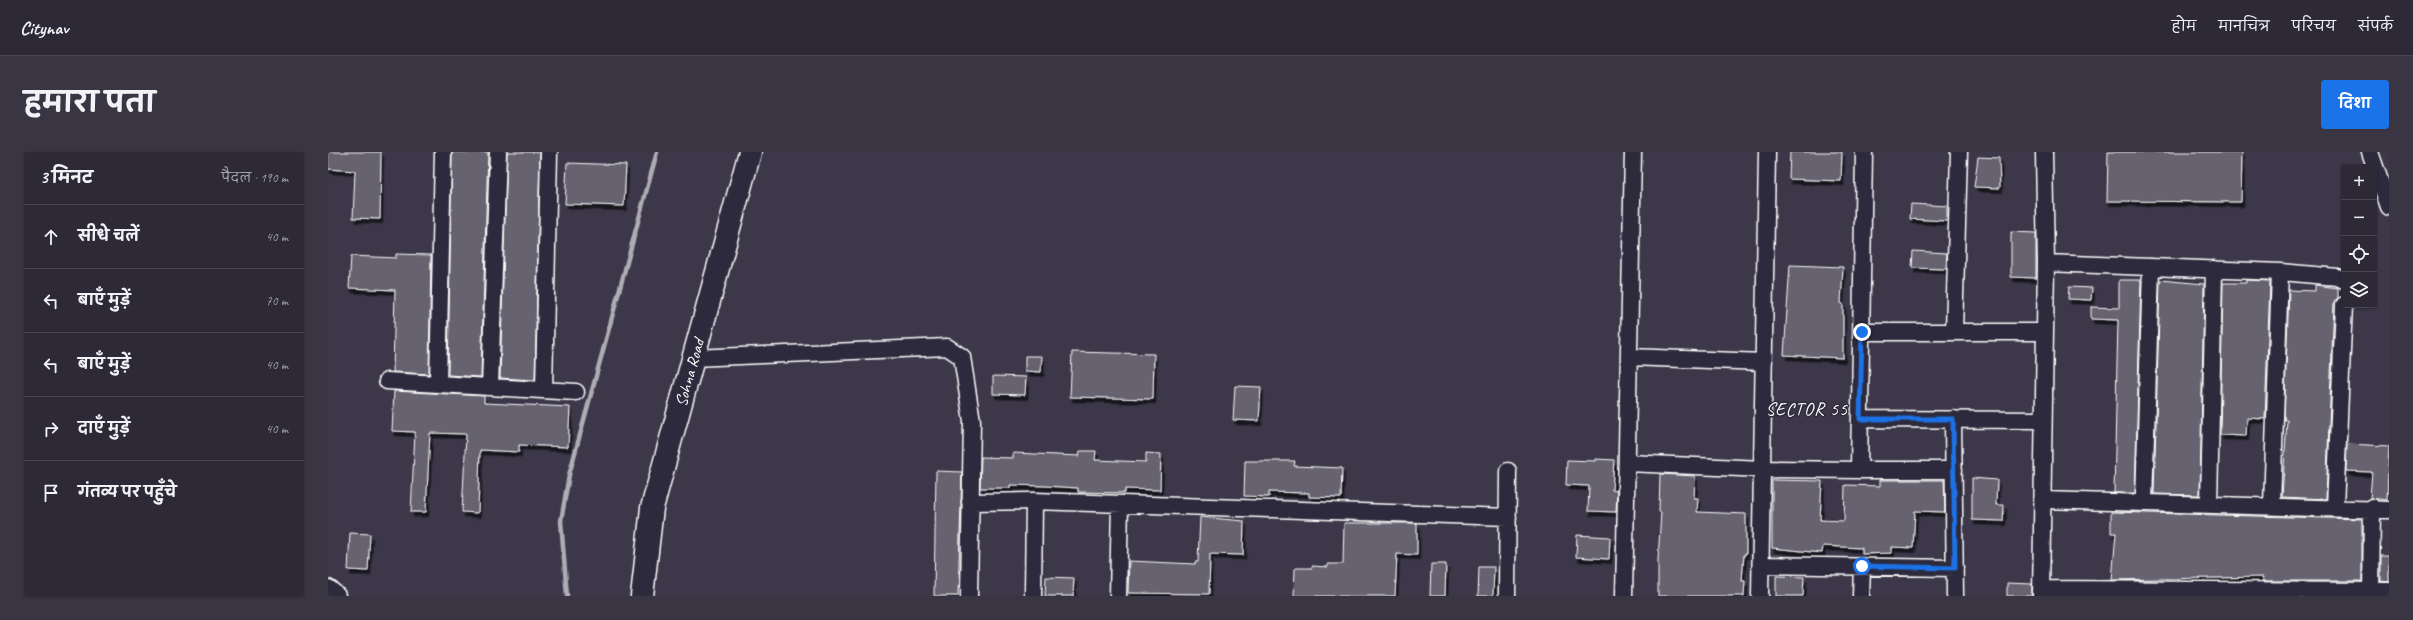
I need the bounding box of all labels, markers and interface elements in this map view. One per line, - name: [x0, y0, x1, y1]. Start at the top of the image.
- text: Citynav: [20, 16, 68, 40]
- text: होम: [2172, 18, 2196, 35]
- text: मानचित्र: [2218, 18, 2270, 35]
- text: परिचय: [2292, 18, 2336, 35]
- text: संपर्क: [2358, 18, 2393, 35]
- button: दिशा: [2321, 80, 2389, 129]
- text: हमारा पता: [24, 85, 155, 120]
- map controls: [2341, 164, 2377, 308]
- button: +: [2341, 164, 2377, 200]
- text: 3 मिनट: [40, 167, 93, 188]
- text: पैदल · 190 m: [221, 170, 288, 186]
- button: −: [2341, 200, 2377, 236]
- icon: ahead: [40, 226, 62, 248]
- text: सीधे चलें: [78, 227, 139, 246]
- text: 40 m: [266, 229, 288, 245]
- button: locate: [2341, 236, 2377, 272]
- button: layers: [2341, 272, 2377, 308]
- icon: left: [40, 290, 62, 312]
- text: बाएँ मुड़ें: [78, 291, 130, 310]
- text: 70 m: [266, 293, 288, 309]
- route end: [1853, 323, 1871, 341]
- street label: Sohna Road: [670, 334, 710, 409]
- icon: left: [40, 354, 62, 376]
- text: बाएँ मुड़ें: [78, 355, 130, 374]
- text: 40 m: [266, 357, 288, 373]
- district label: SECTOR 55: [1766, 398, 1848, 420]
- icon: right: [40, 418, 62, 440]
- text: दाएँ मुड़ें: [78, 419, 130, 438]
- text: 40 m: [266, 421, 288, 437]
- icon: arrive: [40, 482, 62, 504]
- text: गंतव्य पर पहुँचे: [78, 483, 176, 502]
- route start: [1853, 557, 1871, 575]

